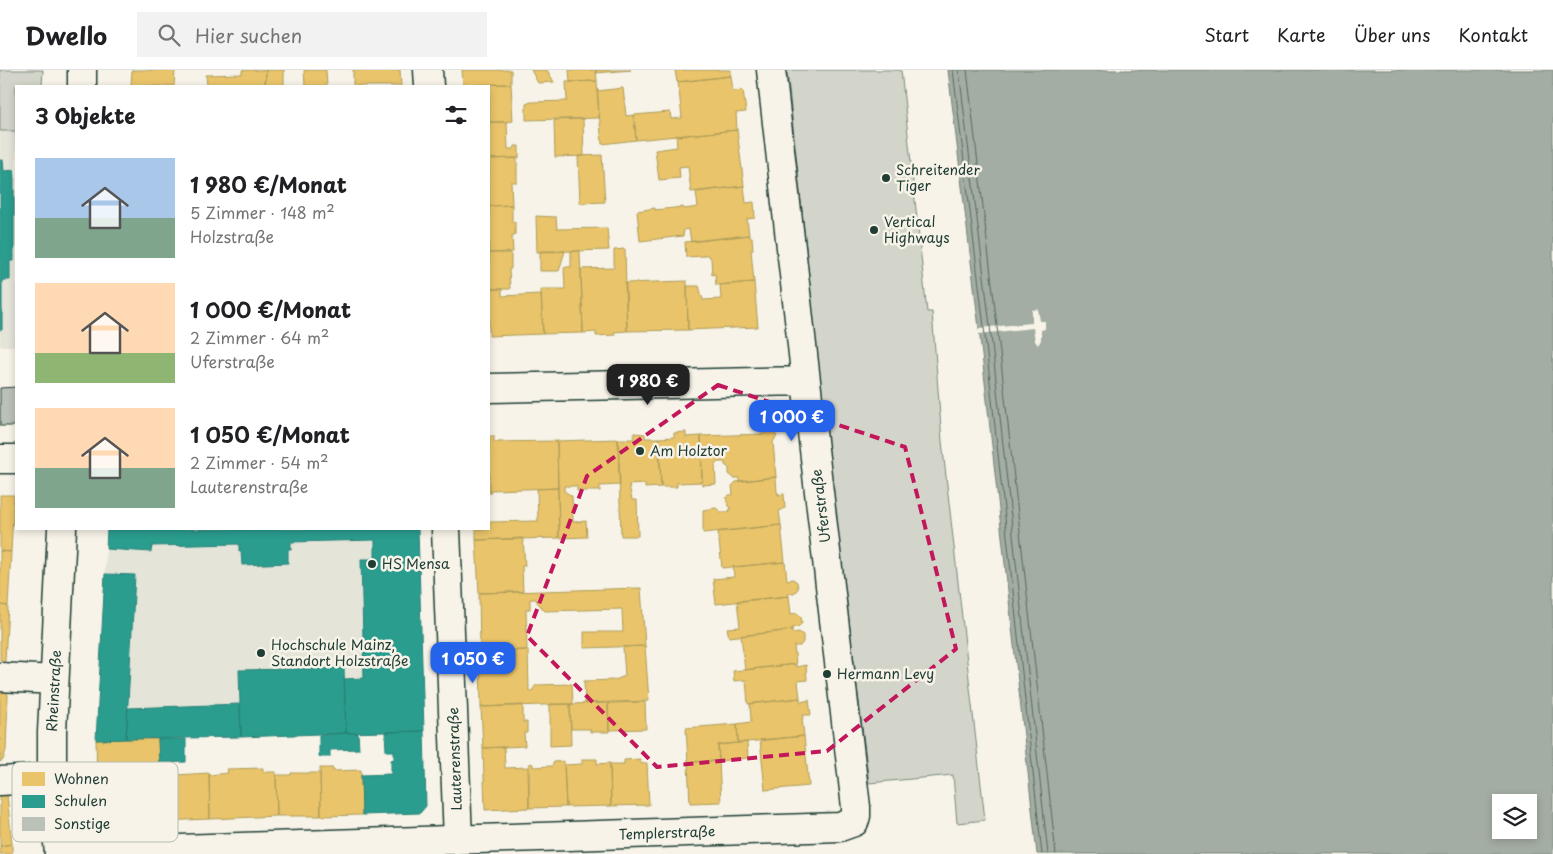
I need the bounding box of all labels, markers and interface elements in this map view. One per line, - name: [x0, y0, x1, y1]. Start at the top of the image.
- search box: [137, 12, 487, 57]
- text: Dwello: [25, 17, 107, 53]
- icon: search: [155, 21, 183, 49]
- text: Hier suchen: [195, 21, 302, 49]
- text: Start: [1204, 21, 1249, 48]
- text: Karte: [1277, 21, 1326, 48]
- text: Über uns: [1354, 21, 1430, 48]
- text: Kontakt: [1458, 21, 1528, 48]
- text: 3 Objekte: [35, 99, 136, 131]
- icon: filters: [442, 101, 470, 129]
- place label: Schreitender Tiger: [896, 159, 980, 196]
- text: 1 980 €/Monat: [190, 168, 347, 200]
- marker: Schreitender Tiger: [880, 172, 892, 184]
- icon: home: [75, 178, 135, 238]
- text: 5 Zimmer · 148 m²: [190, 200, 335, 224]
- place label: Vertical Highways: [884, 211, 950, 248]
- text: Holzstraße: [190, 224, 274, 248]
- marker: Vertical Highways: [868, 224, 880, 236]
- text: 1 000 €/Monat: [190, 293, 351, 325]
- icon: home: [75, 303, 135, 363]
- text: 2 Zimmer · 64 m²: [190, 325, 329, 349]
- text: Uferstraße: [190, 349, 275, 373]
- pin: 1 980 €: [602, 364, 694, 406]
- text: 1 980 €: [618, 368, 678, 392]
- pin: 1 000 €: [746, 400, 838, 442]
- text: 1 000 €: [760, 404, 824, 428]
- text: 1 050 €/Monat: [190, 418, 350, 450]
- icon: home: [75, 428, 135, 488]
- place label: Am Holztor: [650, 440, 727, 461]
- marker: Am Holztor: [634, 445, 646, 457]
- text: 2 Zimmer · 54 m²: [190, 450, 329, 474]
- street label: Uferstraße: [806, 468, 835, 544]
- text: Lauterenstraße: [190, 474, 308, 498]
- place label: HS Mensa: [382, 553, 450, 574]
- marker: HS Mensa: [366, 558, 378, 570]
- place label: Hochschule Mainz, Standort Holzstraße: [271, 634, 408, 671]
- pin: 1 050 €: [427, 642, 519, 684]
- text: 1 050 €: [442, 646, 504, 670]
- marker: Hochschule Mainz, Standort Holzstraße: [255, 647, 267, 659]
- street label: Rheinstraße: [41, 650, 66, 732]
- place label: Hermann Levy: [837, 663, 934, 684]
- marker: Hermann Levy: [821, 668, 833, 680]
- street label: Lauterenstraße: [442, 707, 467, 811]
- legend: [12, 762, 178, 842]
- text: Wohnen: [54, 768, 109, 789]
- text: Schulen: [54, 790, 107, 811]
- map controls: [1492, 794, 1537, 839]
- button: layers: [1492, 794, 1537, 839]
- text: Sonstige: [54, 813, 110, 834]
- street label: Templerstraße: [618, 820, 716, 845]

